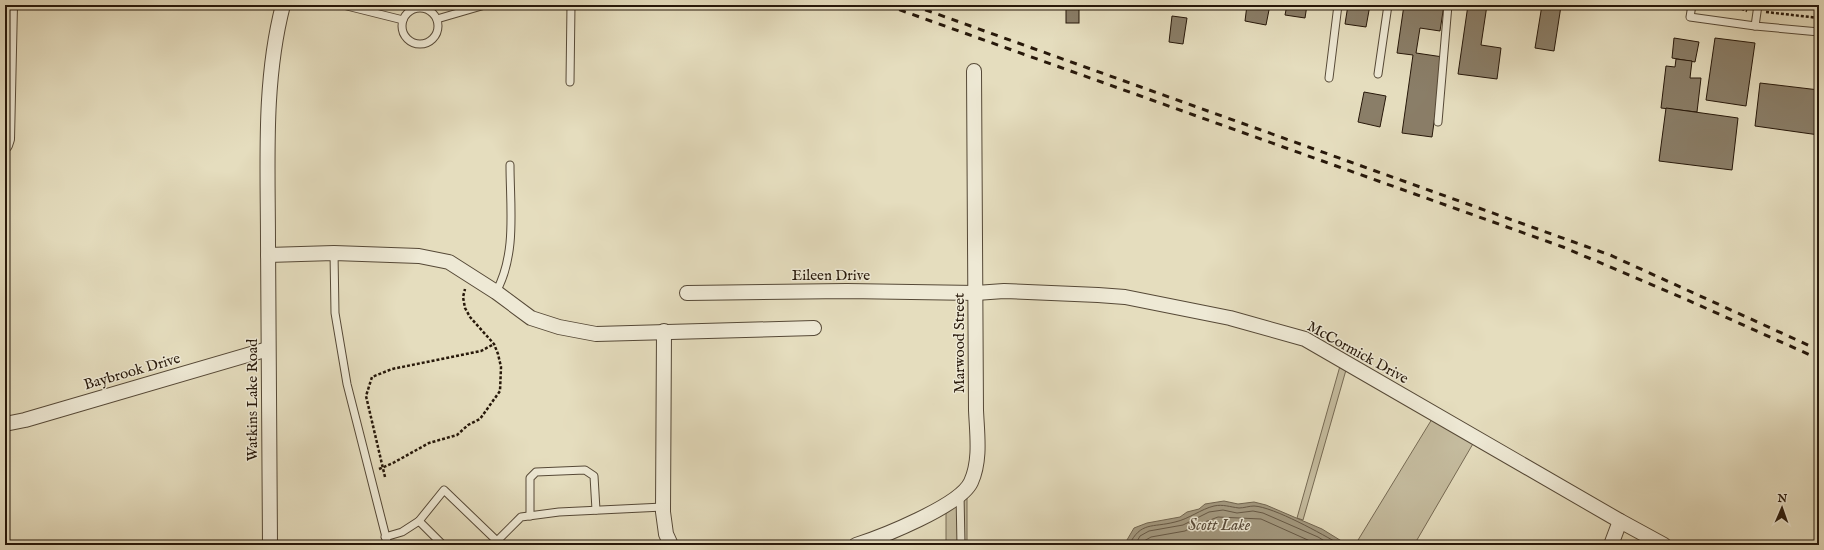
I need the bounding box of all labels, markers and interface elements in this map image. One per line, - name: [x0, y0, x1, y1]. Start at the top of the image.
- street label: Eileen Drive: [792, 266, 870, 285]
- street label: Marwood Street: [950, 293, 969, 393]
- street label: McCormick Drive: [1304, 317, 1412, 388]
- street label: Watkins Lake Road: [243, 338, 262, 461]
- street label: Baybrook Drive: [82, 349, 183, 394]
- north arrow: [1762, 488, 1802, 528]
- text: N: [1776, 492, 1788, 506]
- water label: Scott Lake: [1188, 516, 1251, 536]

